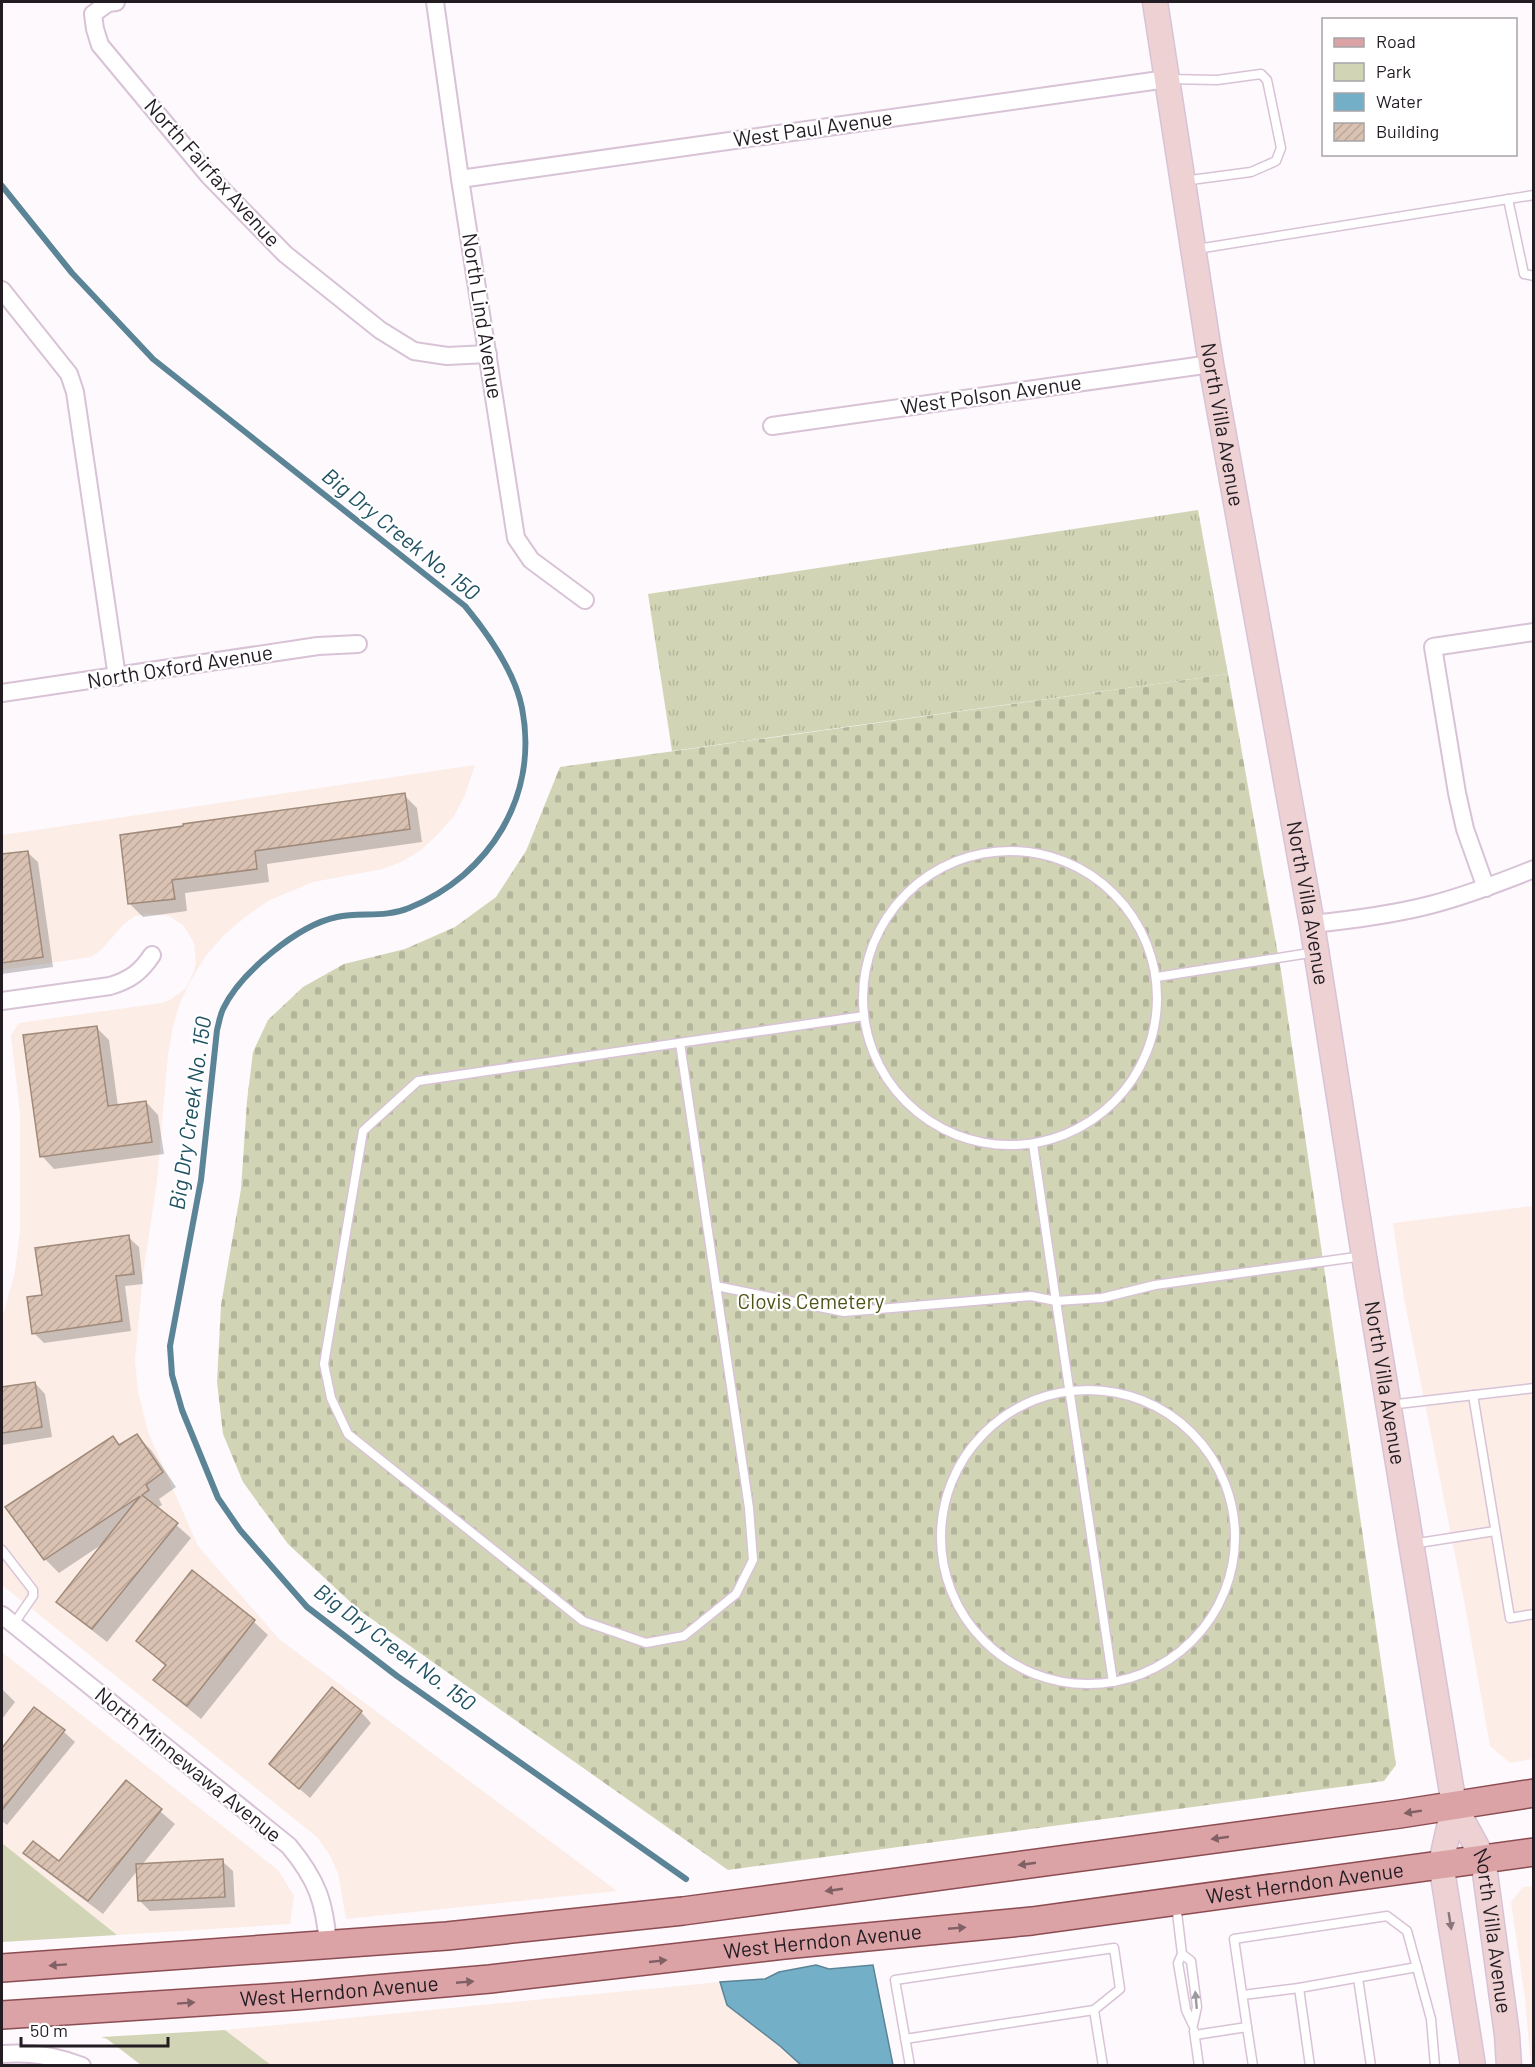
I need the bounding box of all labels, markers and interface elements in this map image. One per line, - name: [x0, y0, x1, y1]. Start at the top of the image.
- legend: [1322, 18, 1517, 156]
- text: Road: [1376, 30, 1416, 52]
- text: Park: [1376, 60, 1411, 82]
- text: Water: [1376, 90, 1423, 112]
- street label: North Fairfax Avenue: [140, 93, 286, 251]
- street label: West Paul Avenue: [732, 104, 894, 151]
- text: Building: [1376, 120, 1439, 142]
- street label: North Lind Avenue: [458, 231, 509, 400]
- street label: North Villa Avenue: [1197, 341, 1250, 508]
- street label: West Polson Avenue: [899, 368, 1083, 419]
- water label: Big Dry Creek No. 150: [318, 462, 486, 605]
- street label: North Oxford Avenue: [85, 638, 274, 693]
- street label: North Villa Avenue: [1283, 819, 1335, 987]
- water label: Big Dry Creek No. 150: [163, 1014, 215, 1211]
- park label: Clovis Cemetery: [738, 1288, 885, 1313]
- street label: North Villa Avenue: [1361, 1299, 1412, 1467]
- water label: Big Dry Creek No. 150: [310, 1577, 481, 1715]
- street label: North Minnewawa Avenue: [91, 1681, 287, 1847]
- one-way arrow: [1404, 1807, 1423, 1816]
- one-way arrow: [1211, 1834, 1230, 1843]
- street label: North Villa Avenue: [1469, 1843, 1518, 2015]
- street label: West Herndon Avenue: [1204, 1856, 1405, 1908]
- one-way arrow: [1017, 1860, 1036, 1869]
- one-way arrow: [824, 1886, 843, 1895]
- one-way arrow: [1446, 1912, 1455, 1931]
- street label: West Herndon Avenue: [722, 1918, 923, 1963]
- one-way arrow: [947, 1923, 966, 1933]
- one-way arrow: [649, 1956, 668, 1966]
- one-way arrow: [48, 1960, 67, 1969]
- street label: West Herndon Avenue: [239, 1970, 440, 2011]
- one-way arrow: [455, 1977, 474, 1986]
- one-way arrow: [1191, 1990, 1201, 2009]
- one-way arrow: [177, 1998, 196, 2008]
- scale bar: [21, 2010, 168, 2048]
- text: 50 m: [30, 2019, 68, 2041]

